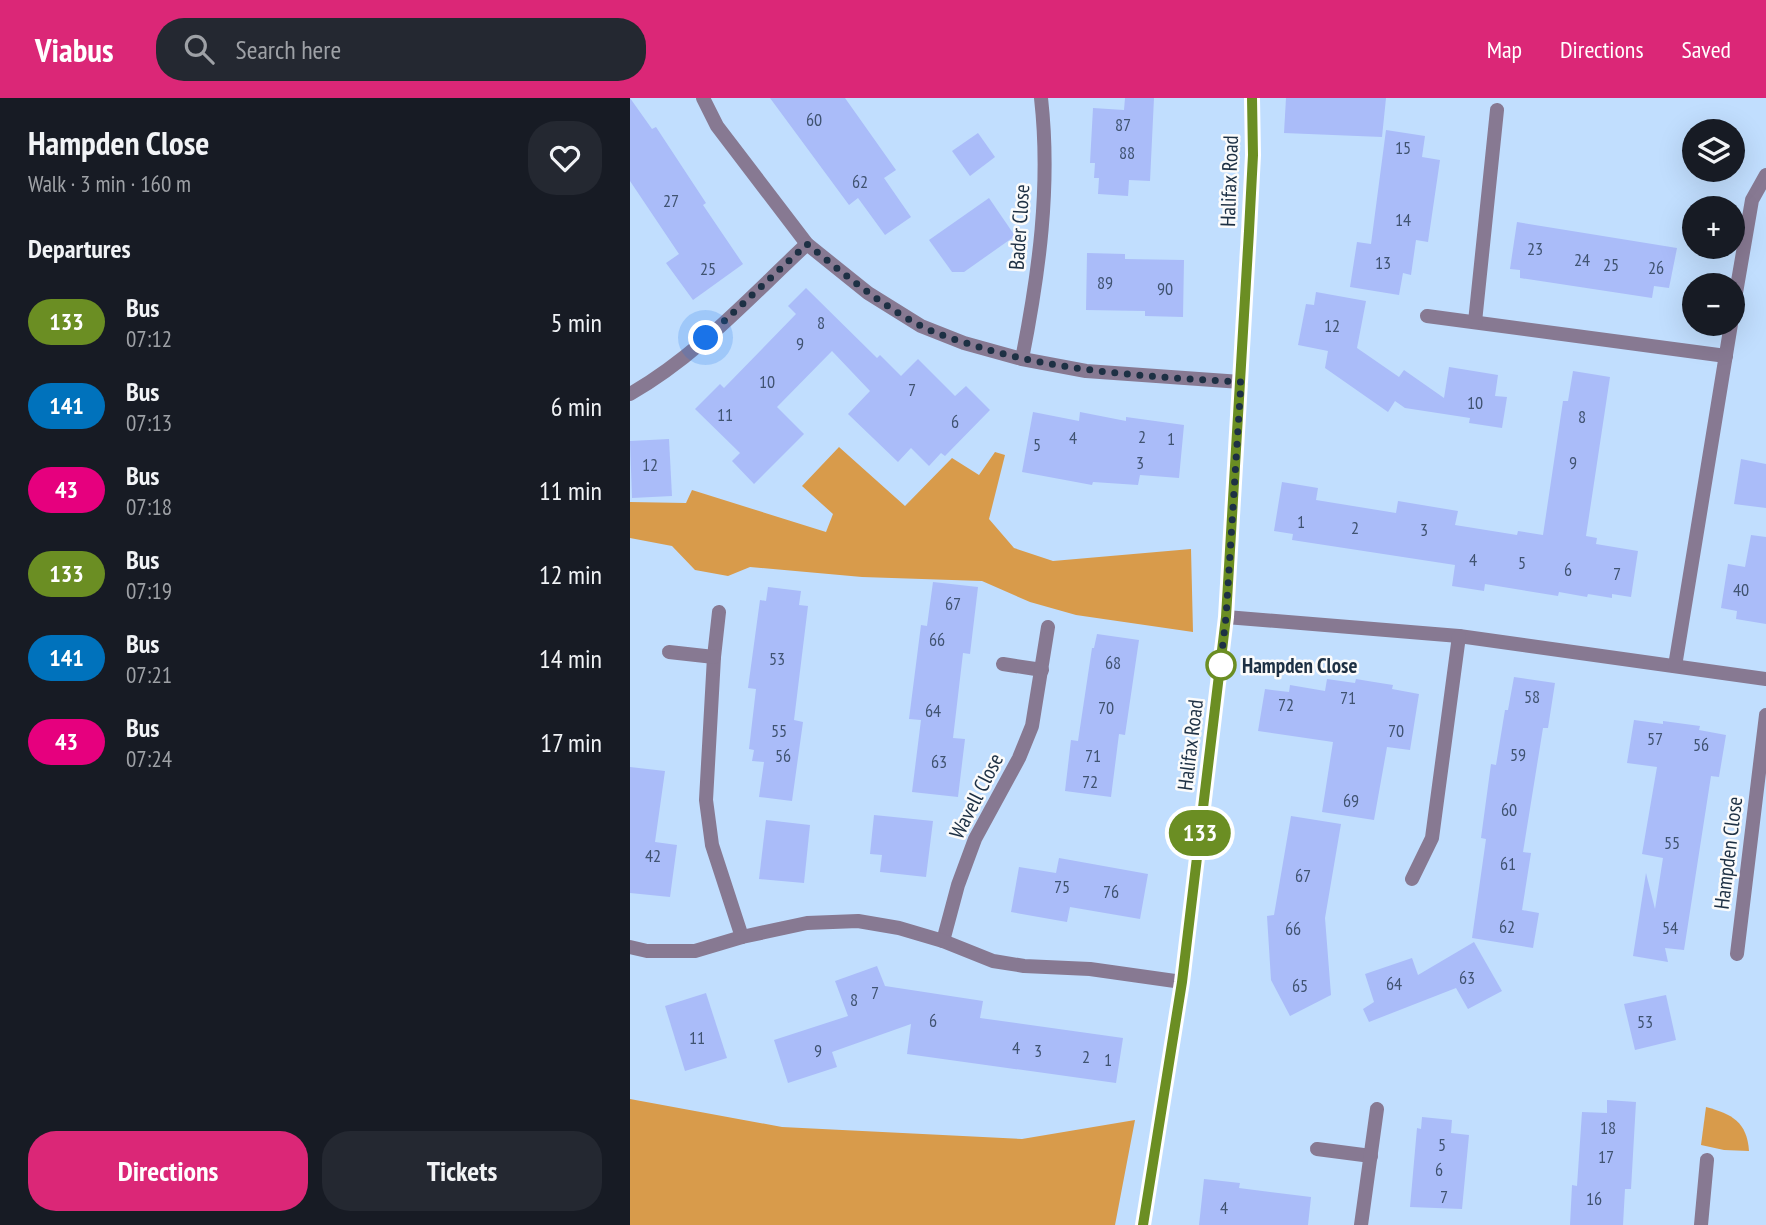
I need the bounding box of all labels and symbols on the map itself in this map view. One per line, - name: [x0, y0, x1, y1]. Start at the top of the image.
- house number: 60: [806, 108, 822, 131]
- house number: 87: [1115, 113, 1131, 136]
- street label: Halifax Road: [1214, 135, 1244, 227]
- house number: 15: [1395, 136, 1411, 159]
- house number: 88: [1119, 141, 1135, 164]
- house number: 62: [852, 170, 868, 193]
- street label: Bader Close: [1003, 183, 1035, 271]
- house number: 27: [663, 189, 679, 212]
- house number: 14: [1395, 208, 1411, 231]
- house number: 23: [1527, 237, 1543, 260]
- house number: 24: [1574, 248, 1590, 271]
- house number: 13: [1375, 251, 1391, 274]
- house number: 25: [1603, 253, 1619, 276]
- house number: 26: [1648, 256, 1664, 279]
- house number: 25: [700, 257, 716, 280]
- house number: 89: [1097, 271, 1113, 294]
- house number: 90: [1157, 277, 1173, 300]
- house number: 8: [817, 311, 825, 334]
- house number: 12: [1324, 314, 1340, 337]
- your location: [688, 320, 723, 355]
- house number: 9: [796, 332, 804, 355]
- house number: 10: [759, 370, 775, 393]
- house number: 7: [908, 378, 916, 401]
- house number: 10: [1467, 391, 1483, 414]
- house number: 11: [717, 403, 733, 426]
- house number: 8: [1578, 405, 1586, 428]
- house number: 6: [951, 410, 959, 433]
- house number: 2: [1138, 425, 1146, 448]
- house number: 4: [1069, 426, 1077, 449]
- house number: 1: [1167, 427, 1175, 450]
- house number: 5: [1033, 433, 1041, 456]
- house number: 3: [1136, 451, 1144, 474]
- house number: 9: [1569, 451, 1577, 474]
- house number: 12: [642, 453, 658, 476]
- house number: 1: [1297, 510, 1305, 533]
- house number: 2: [1351, 516, 1359, 539]
- house number: 3: [1420, 518, 1428, 541]
- house number: 4: [1469, 548, 1477, 571]
- house number: 5: [1518, 551, 1526, 574]
- house number: 6: [1564, 558, 1572, 581]
- house number: 7: [1613, 562, 1621, 585]
- house number: 40: [1733, 578, 1749, 601]
- house number: 67: [945, 592, 961, 615]
- house number: 66: [929, 628, 945, 651]
- house number: 53: [769, 647, 785, 670]
- marker: Hampden Close: [1206, 650, 1236, 680]
- house number: 68: [1105, 651, 1121, 674]
- place label: Hampden Close: [1242, 652, 1357, 679]
- house number: 58: [1524, 685, 1540, 708]
- house number: 71: [1340, 686, 1356, 709]
- house number: 72: [1278, 693, 1294, 716]
- house number: 70: [1098, 696, 1114, 719]
- street label: Halifax Road: [1171, 698, 1209, 792]
- house number: 64: [925, 699, 941, 722]
- house number: 55: [771, 719, 787, 742]
- house number: 70: [1388, 719, 1404, 742]
- house number: 57: [1647, 727, 1663, 750]
- house number: 56: [1693, 733, 1709, 756]
- house number: 59: [1510, 743, 1526, 766]
- house number: 56: [775, 744, 791, 767]
- house number: 71: [1085, 744, 1101, 767]
- street label: Wavell Close: [943, 749, 1009, 843]
- house number: 63: [931, 750, 947, 773]
- house number: 72: [1082, 770, 1098, 793]
- house number: 69: [1343, 789, 1359, 812]
- street label: Hampden Close: [1708, 795, 1748, 911]
- house number: 60: [1501, 798, 1517, 821]
- line badge: 133: [1160, 810, 1240, 856]
- house number: 55: [1664, 831, 1680, 854]
- house number: 42: [645, 844, 661, 867]
- house number: 61: [1500, 852, 1516, 875]
- house number: 67: [1295, 864, 1311, 887]
- house number: 75: [1054, 875, 1070, 898]
- house number: 76: [1103, 880, 1119, 903]
- house number: 62: [1499, 915, 1515, 938]
- house number: 54: [1662, 916, 1678, 939]
- house number: 66: [1285, 917, 1301, 940]
- house number: 63: [1459, 966, 1475, 989]
- house number: 64: [1386, 972, 1402, 995]
- house number: 65: [1292, 974, 1308, 997]
- house number: 7: [871, 981, 879, 1004]
- house number: 8: [850, 988, 858, 1011]
- house number: 6: [929, 1009, 937, 1032]
- house number: 53: [1637, 1010, 1653, 1033]
- house number: 11: [689, 1026, 705, 1049]
- house number: 4: [1012, 1036, 1020, 1059]
- house number: 9: [814, 1039, 822, 1062]
- house number: 3: [1034, 1039, 1042, 1062]
- house number: 2: [1082, 1045, 1090, 1068]
- house number: 1: [1104, 1048, 1112, 1071]
- house number: 18: [1600, 1116, 1616, 1139]
- house number: 5: [1438, 1133, 1446, 1156]
- house number: 17: [1598, 1145, 1614, 1168]
- house number: 6: [1435, 1158, 1443, 1181]
- house number: 7: [1440, 1185, 1448, 1208]
- house number: 16: [1586, 1187, 1602, 1210]
- house number: 4: [1220, 1196, 1228, 1219]

